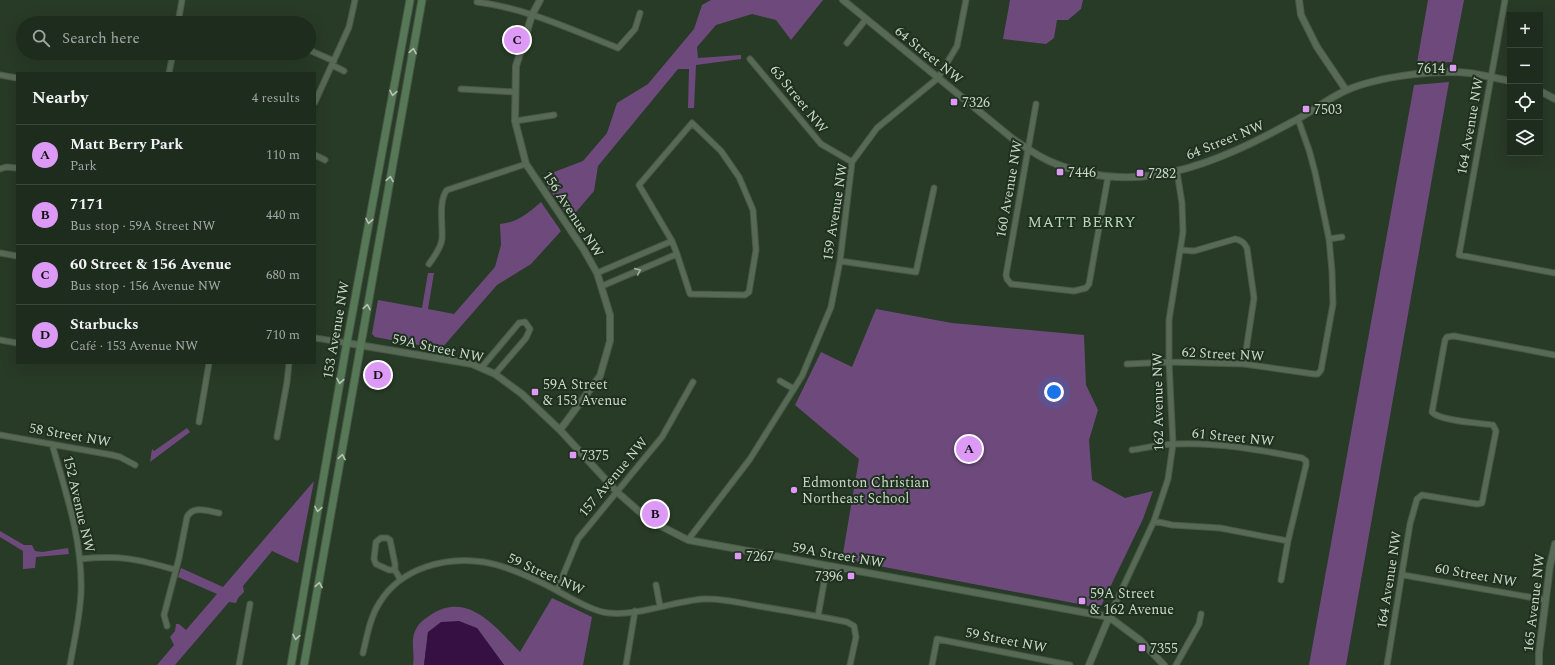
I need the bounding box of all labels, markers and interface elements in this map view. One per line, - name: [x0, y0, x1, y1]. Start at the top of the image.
- map controls: [1507, 12, 1543, 156]
- button: +: [1507, 12, 1543, 48]
- search box: [16, 16, 316, 60]
- street label: 64 Street NW: [890, 21, 968, 89]
- pin: C: [504, 25, 530, 55]
- icon: search: [30, 27, 52, 49]
- text: Search here: [62, 27, 140, 50]
- one-way arrow: [408, 48, 417, 54]
- button: −: [1507, 48, 1543, 84]
- place label: 7614: [1417, 58, 1445, 79]
- street label: 63 Street NW: [765, 60, 833, 138]
- marker: 7614: [1448, 63, 1458, 73]
- street label: 164 Avenue NW: [1451, 75, 1489, 177]
- button: locate: [1507, 84, 1543, 120]
- text: Nearby: [32, 85, 88, 111]
- text: 4 results: [252, 88, 300, 108]
- one-way arrow: [389, 90, 397, 97]
- place label: 7326: [962, 92, 990, 113]
- marker: 7326: [949, 97, 959, 107]
- place label: 7503: [1314, 99, 1342, 120]
- marker: 7503: [1301, 104, 1311, 114]
- street label: 64 Street NW: [1183, 115, 1267, 165]
- button: layers: [1507, 120, 1543, 156]
- text: Matt Berry Park: [70, 133, 183, 156]
- street label: 160 Avenue NW: [990, 138, 1028, 240]
- text: A: [40, 145, 50, 165]
- text: 110 m: [266, 145, 300, 165]
- text: Park: [70, 156, 97, 176]
- street label: 159 Avenue NW: [817, 161, 853, 263]
- place label: 7446: [1068, 162, 1096, 183]
- place label: 7282: [1148, 163, 1176, 184]
- street label: 156 Avenue NW: [537, 167, 609, 261]
- marker: 7446: [1055, 167, 1065, 177]
- marker: 7282: [1135, 168, 1145, 178]
- one-way arrow: [386, 176, 394, 182]
- text: 7171: [70, 193, 104, 216]
- text: B: [40, 205, 50, 225]
- text: 440 m: [266, 205, 300, 225]
- district label: MATT BERRY: [1027, 211, 1137, 234]
- text: Bus stop · 59A Street NW: [70, 216, 215, 236]
- one-way arrow: [366, 218, 374, 224]
- text: 60 Street & 156 Avenue: [70, 253, 231, 276]
- text: C: [40, 265, 50, 285]
- text: 680 m: [266, 265, 300, 285]
- one-way arrow: [634, 268, 641, 276]
- text: Bus stop · 156 Avenue NW: [70, 276, 221, 296]
- street label: 153 Avenue NW: [317, 279, 355, 381]
- one-way arrow: [363, 304, 371, 310]
- text: Starbucks: [70, 313, 139, 336]
- text: D: [40, 325, 50, 345]
- text: 710 m: [266, 325, 300, 345]
- street label: 59A Street NW: [390, 328, 486, 368]
- text: Café · 153 Avenue NW: [70, 336, 198, 356]
- street label: 62 Street NW: [1181, 341, 1265, 367]
- street label: 162 Avenue NW: [1147, 352, 1169, 452]
- pin: D: [365, 360, 391, 390]
- place label: 59A Street & 153 Avenue: [543, 374, 627, 411]
- one-way arrow: [336, 378, 345, 384]
- your location: [1044, 382, 1064, 402]
- marker: 59A Street & 153 Avenue: [530, 387, 540, 397]
- street label: 58 Street NW: [28, 417, 113, 453]
- street label: 61 Street NW: [1191, 422, 1275, 452]
- street label: 157 Avenue NW: [573, 432, 653, 522]
- pin: A: [956, 434, 982, 464]
- place label: 7375: [581, 445, 609, 466]
- marker: 7375: [568, 450, 578, 460]
- street label: 152 Avenue NW: [58, 453, 100, 555]
- one-way arrow: [337, 454, 345, 460]
- place label: Edmonton Christian Northeast School: [802, 472, 929, 509]
- marker: Edmonton Christian Northeast School: [789, 485, 799, 495]
- pin: B: [642, 499, 668, 529]
- one-way arrow: [314, 506, 323, 512]
- street label: 164 Avenue NW: [1371, 529, 1407, 631]
- street label: 59A Street NW: [790, 537, 886, 573]
- place label: 7267: [746, 546, 774, 567]
- street label: 59 Street NW: [504, 548, 588, 600]
- marker: 7267: [733, 551, 743, 561]
- street label: 165 Avenue NW: [1518, 552, 1550, 653]
- street label: 60 Street NW: [1434, 557, 1519, 593]
- place label: 7396: [815, 566, 843, 587]
- marker: 7396: [846, 571, 856, 581]
- one-way arrow: [314, 582, 323, 588]
- place label: 59A Street & 162 Avenue: [1090, 583, 1174, 620]
- marker: 59A Street & 162 Avenue: [1077, 596, 1087, 606]
- street label: 59 Street NW: [963, 622, 1049, 658]
- one-way arrow: [292, 634, 301, 641]
- place label: 7355: [1150, 638, 1178, 659]
- marker: 7355: [1137, 643, 1147, 653]

